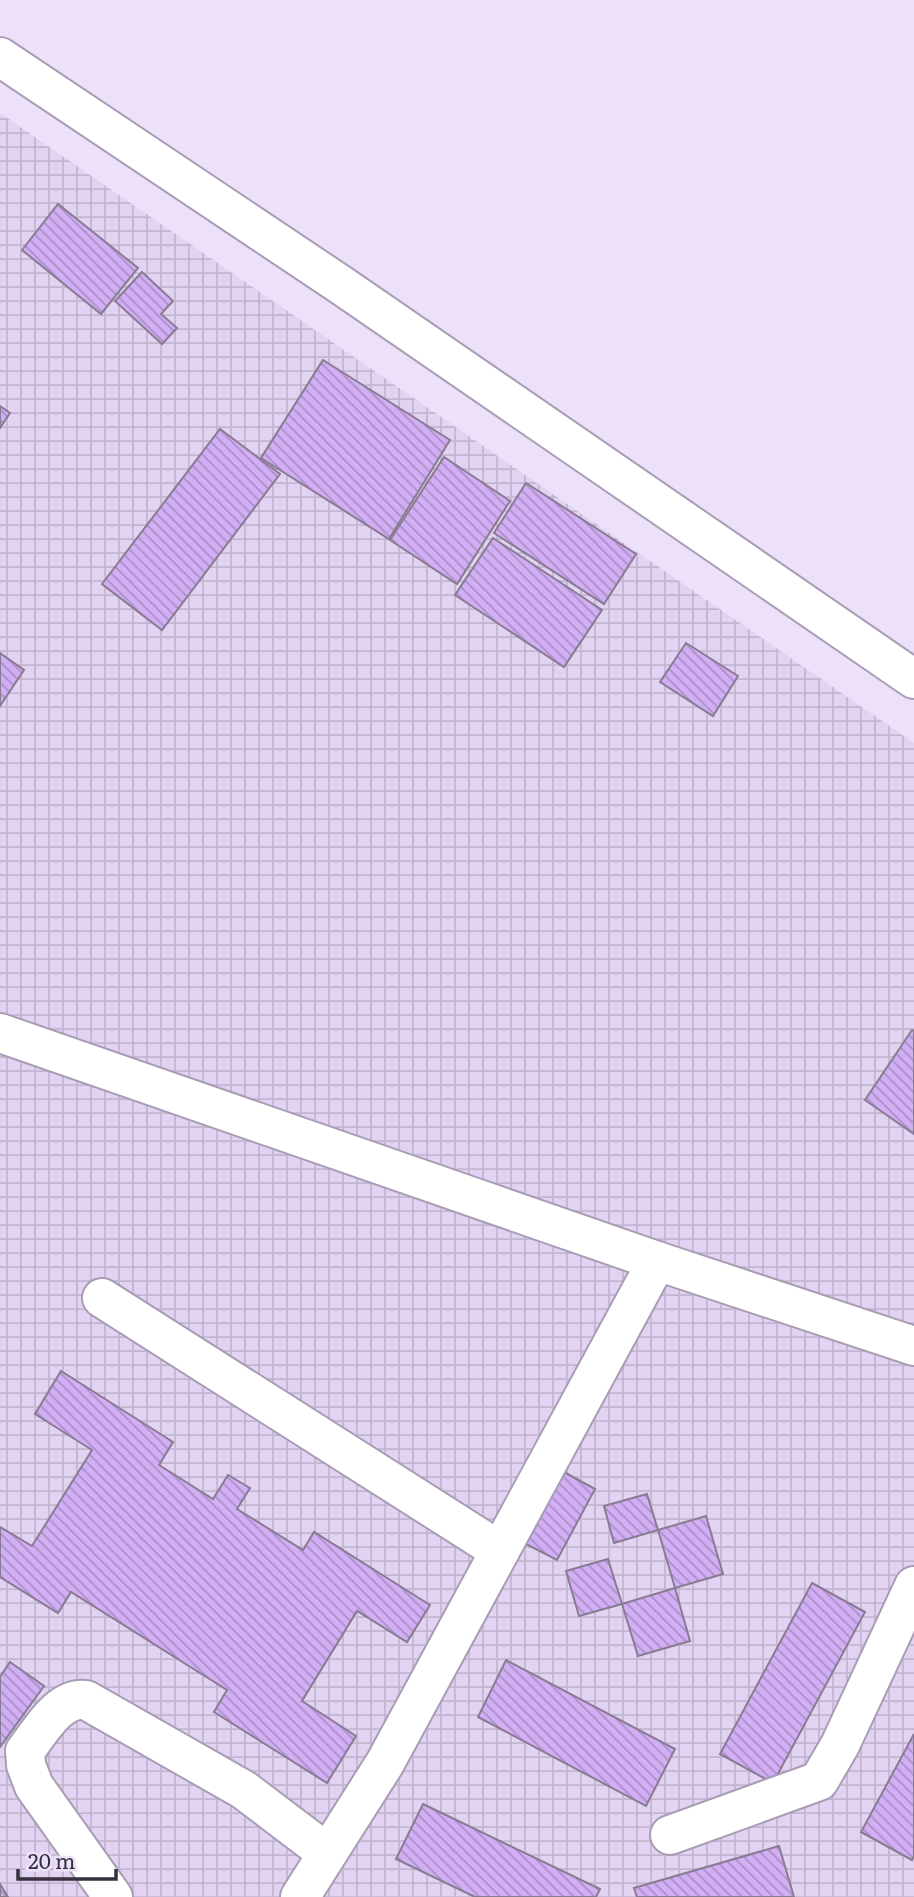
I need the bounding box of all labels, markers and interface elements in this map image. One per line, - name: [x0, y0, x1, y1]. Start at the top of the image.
- scale bar: [18, 1838, 116, 1882]
- text: 20 m: [28, 1844, 75, 1875]

